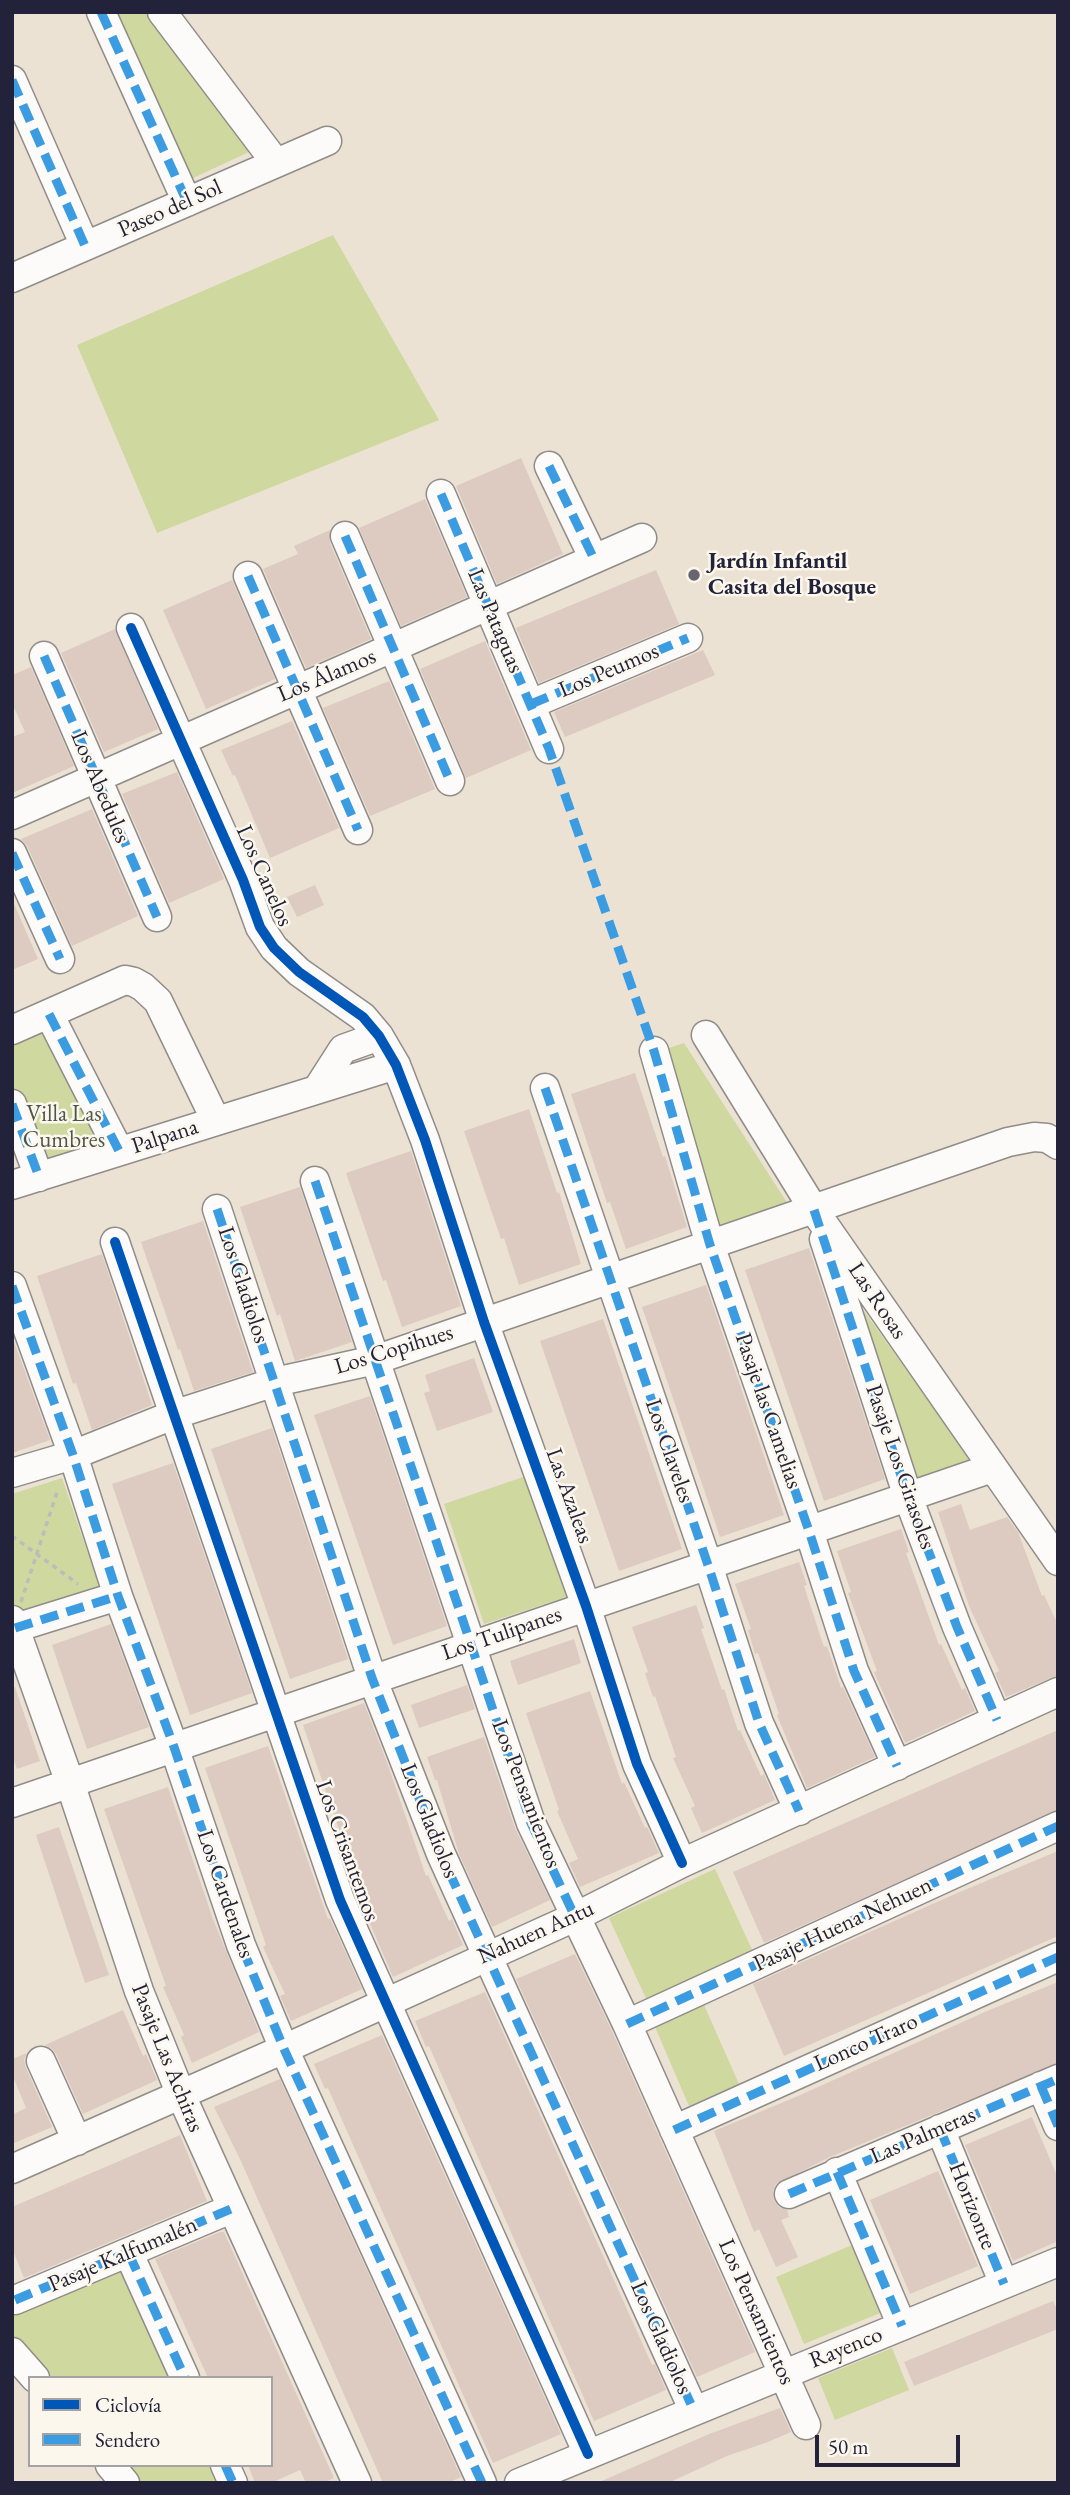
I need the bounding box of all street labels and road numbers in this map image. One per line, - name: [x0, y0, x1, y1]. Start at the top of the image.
- street label: Paseo del Sol: [114, 174, 226, 244]
- street label: Las Pataguas: [461, 565, 529, 677]
- street label: Los Peumos: [555, 638, 663, 704]
- street label: Los Álamos: [274, 643, 380, 709]
- street label: Los Abedules: [64, 727, 136, 847]
- street label: Los Canelos: [229, 821, 299, 931]
- street label: Palpana: [128, 1113, 202, 1161]
- street label: Los Gladiolos: [211, 1223, 275, 1347]
- street label: Las Rosas: [841, 1257, 913, 1345]
- street label: Los Copihues: [331, 1319, 457, 1381]
- street label: Pasaje las Camelias: [728, 1330, 808, 1492]
- street label: Pasaje Los Girasoles: [859, 1381, 941, 1553]
- street label: Los Claveles: [638, 1396, 700, 1506]
- street label: Las Azaleas: [539, 1445, 599, 1547]
- street label: Los Tulipanes: [439, 1601, 565, 1667]
- street label: Los Pensamientos: [485, 1716, 567, 1872]
- street label: Los Gladiolos: [394, 1760, 464, 1882]
- street label: Los Crisantemos: [309, 1777, 385, 1925]
- street label: Los Cardenales: [190, 1826, 260, 1962]
- street label: Pasaje Huena Nehuen: [749, 1872, 937, 1978]
- street label: Nahuen Antu: [474, 1895, 598, 1971]
- street label: Pasaje Las Achiras: [125, 1980, 209, 2136]
- street label: Lonco Traro: [810, 2008, 922, 2078]
- street label: Las Palmeras: [866, 2101, 980, 2171]
- street label: Horizonte: [942, 2158, 1002, 2254]
- street label: Pasaje Kalfumalén: [44, 2211, 202, 2299]
- street label: Los Pensamientos: [712, 2235, 800, 2389]
- street label: Los Gladiolos: [624, 2277, 698, 2399]
- street label: Rayenco: [805, 2321, 887, 2375]

